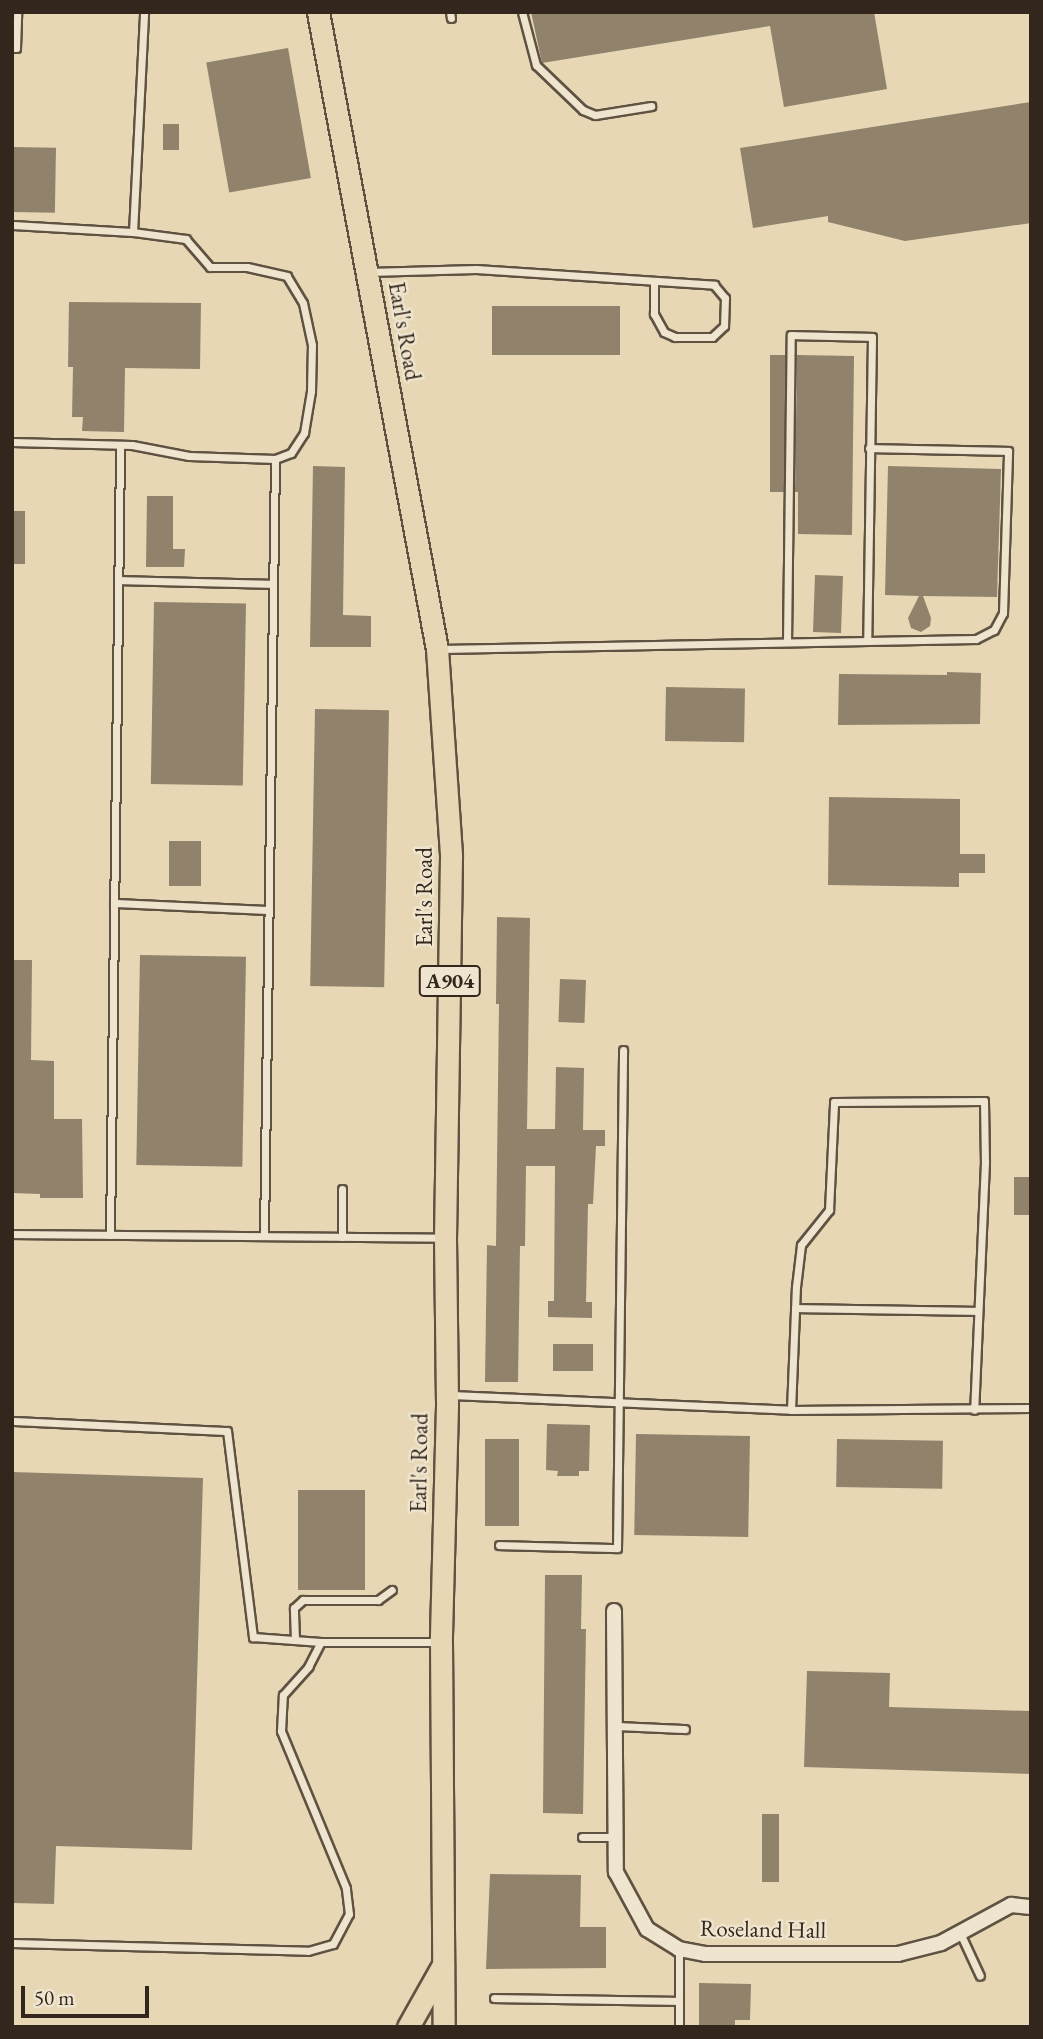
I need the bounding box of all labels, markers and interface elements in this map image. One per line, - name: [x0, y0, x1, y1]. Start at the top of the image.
- street label: Earl's Road: [383, 280, 427, 382]
- street label: Earl's Road: [410, 847, 438, 947]
- road number: A904: [419, 964, 482, 998]
- street label: Earl's Road: [404, 1413, 434, 1513]
- street label: Roseland Hall: [700, 1914, 826, 1944]
- scale bar: [24, 1972, 152, 2016]
- text: 50 m: [34, 1984, 75, 2011]

